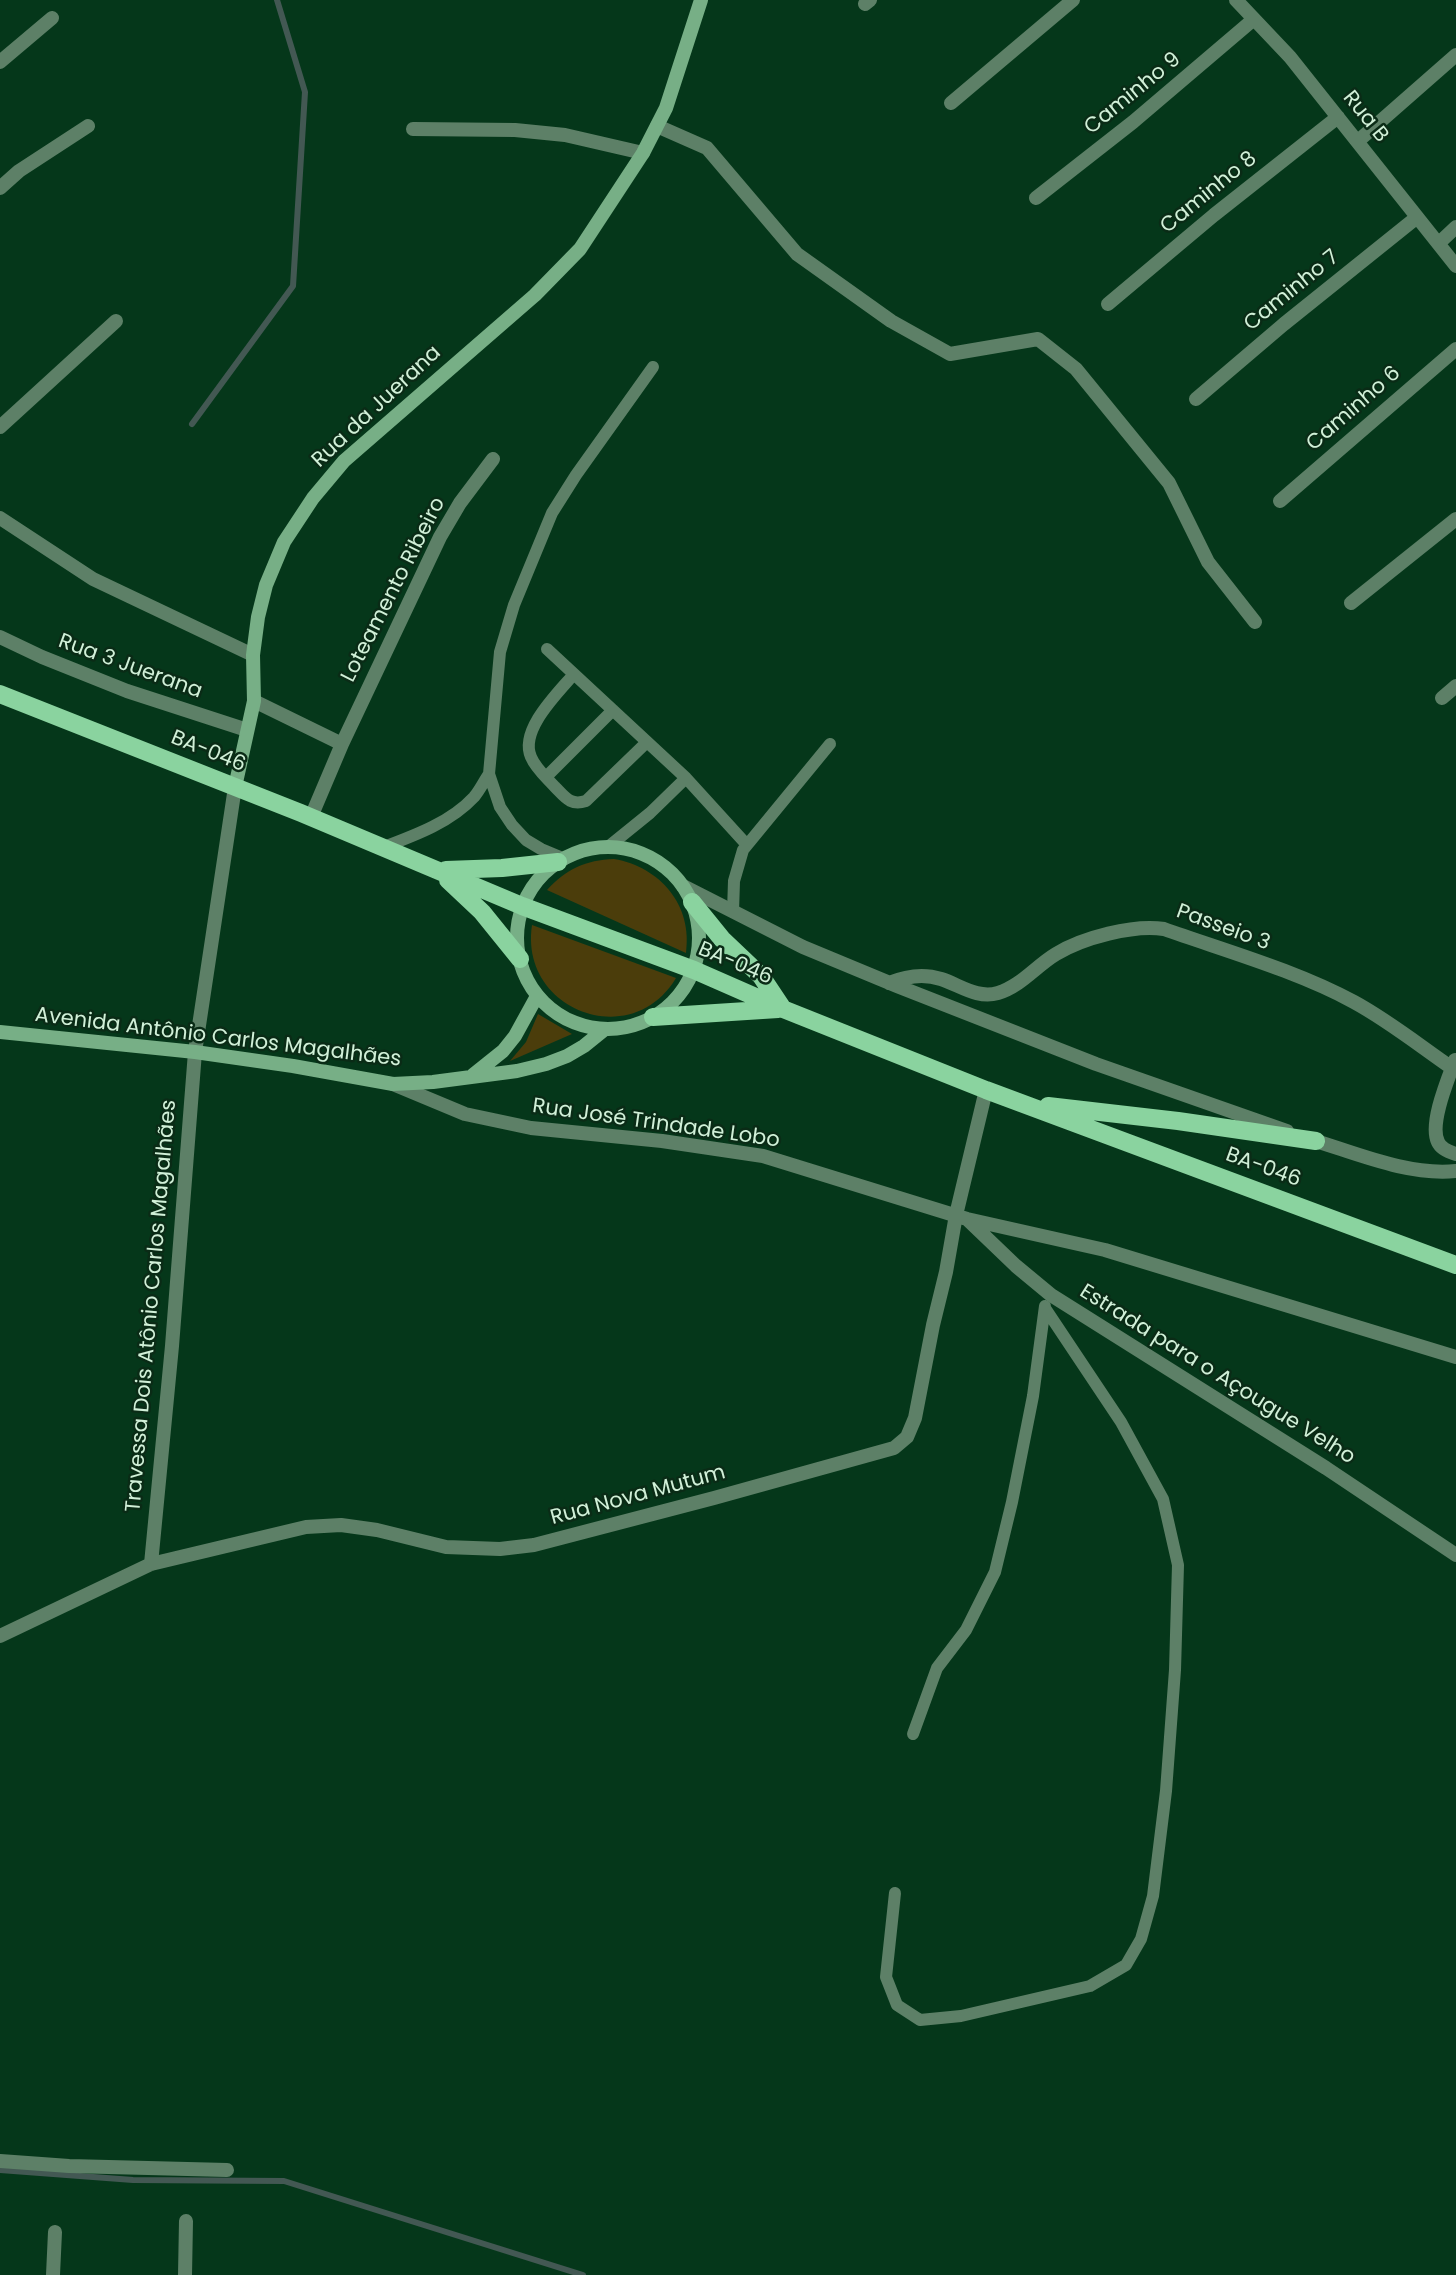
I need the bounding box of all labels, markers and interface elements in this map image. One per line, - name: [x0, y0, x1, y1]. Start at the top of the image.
- street label: Caminho 9: [1080, 48, 1186, 140]
- street label: Rua B: [1337, 86, 1393, 148]
- street label: Caminho 8: [1156, 147, 1262, 239]
- street label: Caminho 7: [1240, 245, 1344, 337]
- street label: Rua da Juerana: [307, 341, 447, 473]
- street label: Caminho 6: [1302, 361, 1406, 457]
- street label: Loteamento Ribeiro: [337, 494, 451, 686]
- street label: Rua 3 Juerana: [55, 629, 205, 705]
- street label: BA-046: [167, 726, 249, 778]
- street label: Passeio 3: [1173, 899, 1273, 957]
- street label: BA-046: [694, 937, 776, 991]
- street label: Avenida Antônio Carlos Magalhães: [33, 1003, 403, 1073]
- street label: Rua José Trindade Lobo: [531, 1094, 781, 1154]
- street label: Travessa Dois Atônio Carlos Magalhães: [121, 1099, 183, 1513]
- street label: BA-046: [1222, 1143, 1304, 1193]
- street label: Estrada para o Açougue Velho: [1075, 1280, 1359, 1470]
- street label: Rua Nova Mutum: [548, 1461, 728, 1531]

